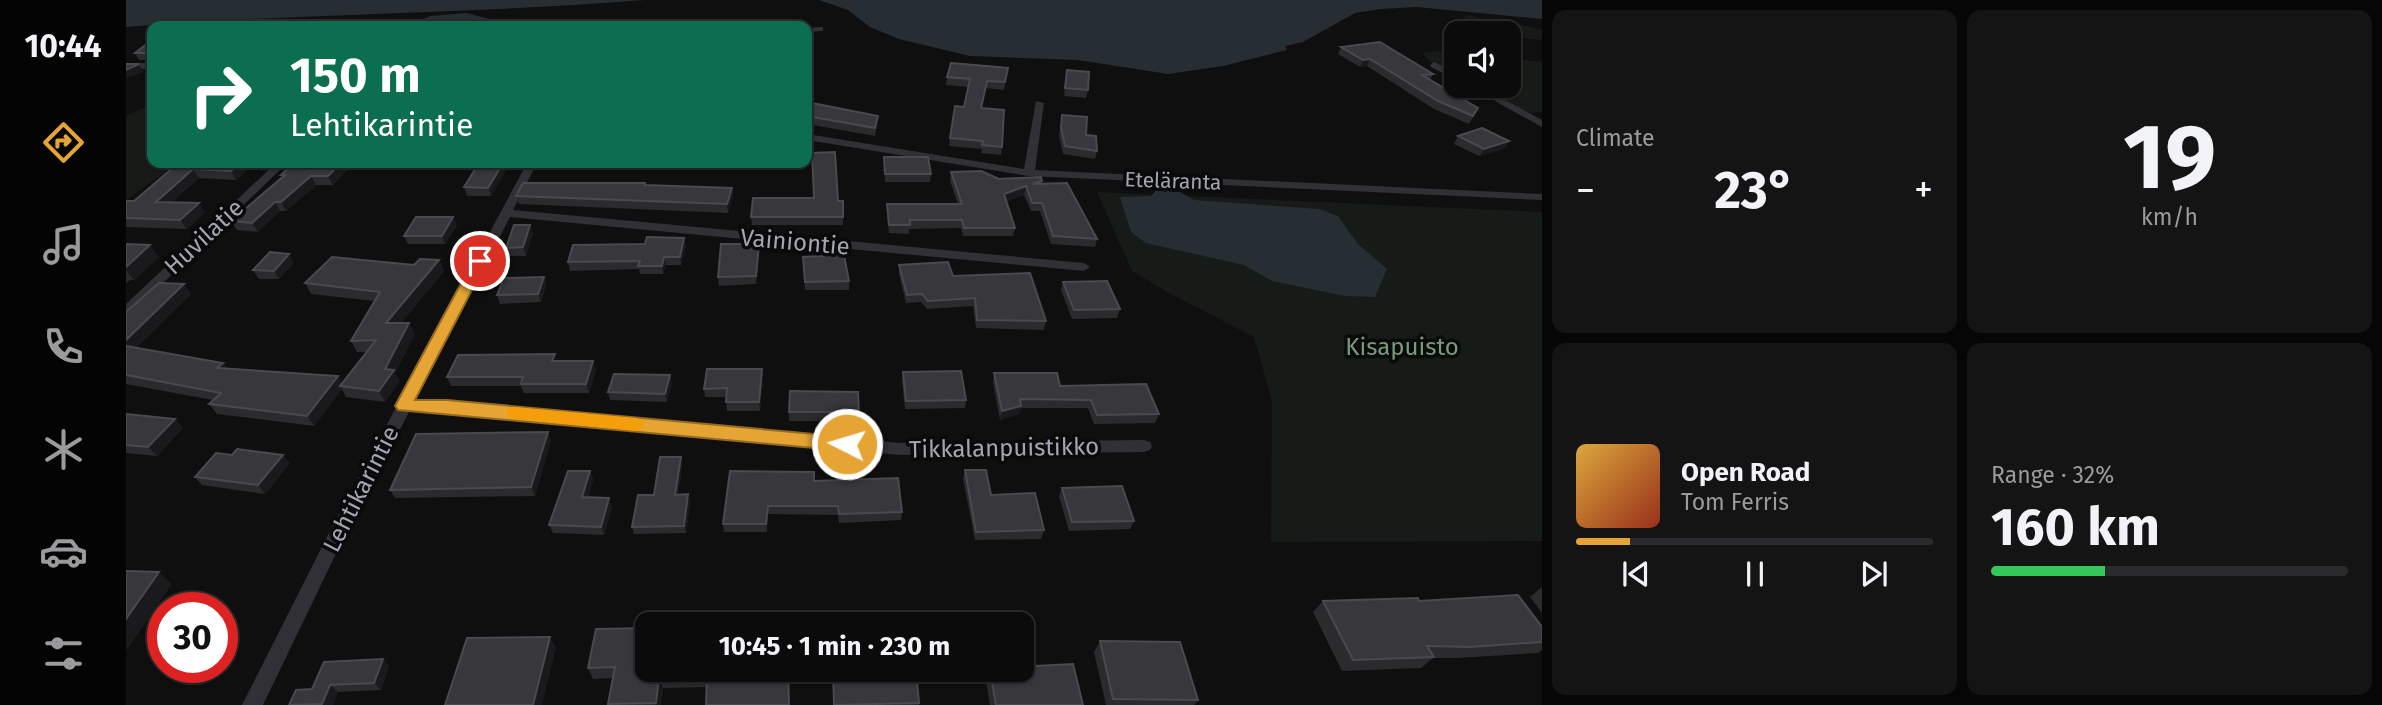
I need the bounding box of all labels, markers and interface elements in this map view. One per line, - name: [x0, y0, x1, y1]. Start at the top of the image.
- map controls: [1444, 21, 1521, 98]
- button: sound: [1444, 21, 1521, 98]
- text: 10:44: [24, 27, 102, 65]
- text: 150 m: [290, 46, 421, 105]
- icon: right: [175, 49, 266, 140]
- text: 19: [2123, 103, 2216, 212]
- text: Lehtikarintie: [290, 106, 473, 144]
- icon: directions: [39, 118, 88, 167]
- text: Climate: [1576, 124, 1655, 152]
- text: 23°: [1714, 159, 1795, 222]
- street label: Eteläranta: [1124, 166, 1222, 196]
- text: −: [1576, 167, 1595, 213]
- text: +: [1914, 167, 1933, 213]
- street label: Huvilatie: [159, 194, 249, 280]
- text: km/h: [2141, 203, 2198, 231]
- icon: music: [39, 220, 88, 269]
- street label: Vainiontie: [739, 223, 851, 261]
- pin: [450, 231, 510, 291]
- icon: arrive: [461, 242, 499, 280]
- icon: phone: [39, 322, 88, 371]
- park label: Kisapuisto: [1345, 333, 1459, 361]
- position arrow: [810, 407, 884, 481]
- street label: Lehtikarintie: [317, 421, 405, 557]
- icon: climate: [39, 425, 88, 474]
- street label: Tikkalanpuistikko: [909, 432, 1099, 464]
- text: Open Road: [1681, 457, 1810, 488]
- text: Range · 32%: [1991, 461, 2114, 489]
- text: Tom Ferris: [1681, 488, 1789, 516]
- text: 160 km: [1991, 496, 2160, 559]
- icon: car: [39, 527, 88, 576]
- icon: previous: [1617, 555, 1655, 593]
- icon: pause: [1736, 555, 1774, 593]
- icon: next: [1855, 555, 1893, 593]
- speed limit sign: 30: [147, 592, 238, 683]
- icon: filters: [39, 629, 88, 678]
- text: 10:45 · 1 min · 230 m: [719, 631, 950, 662]

